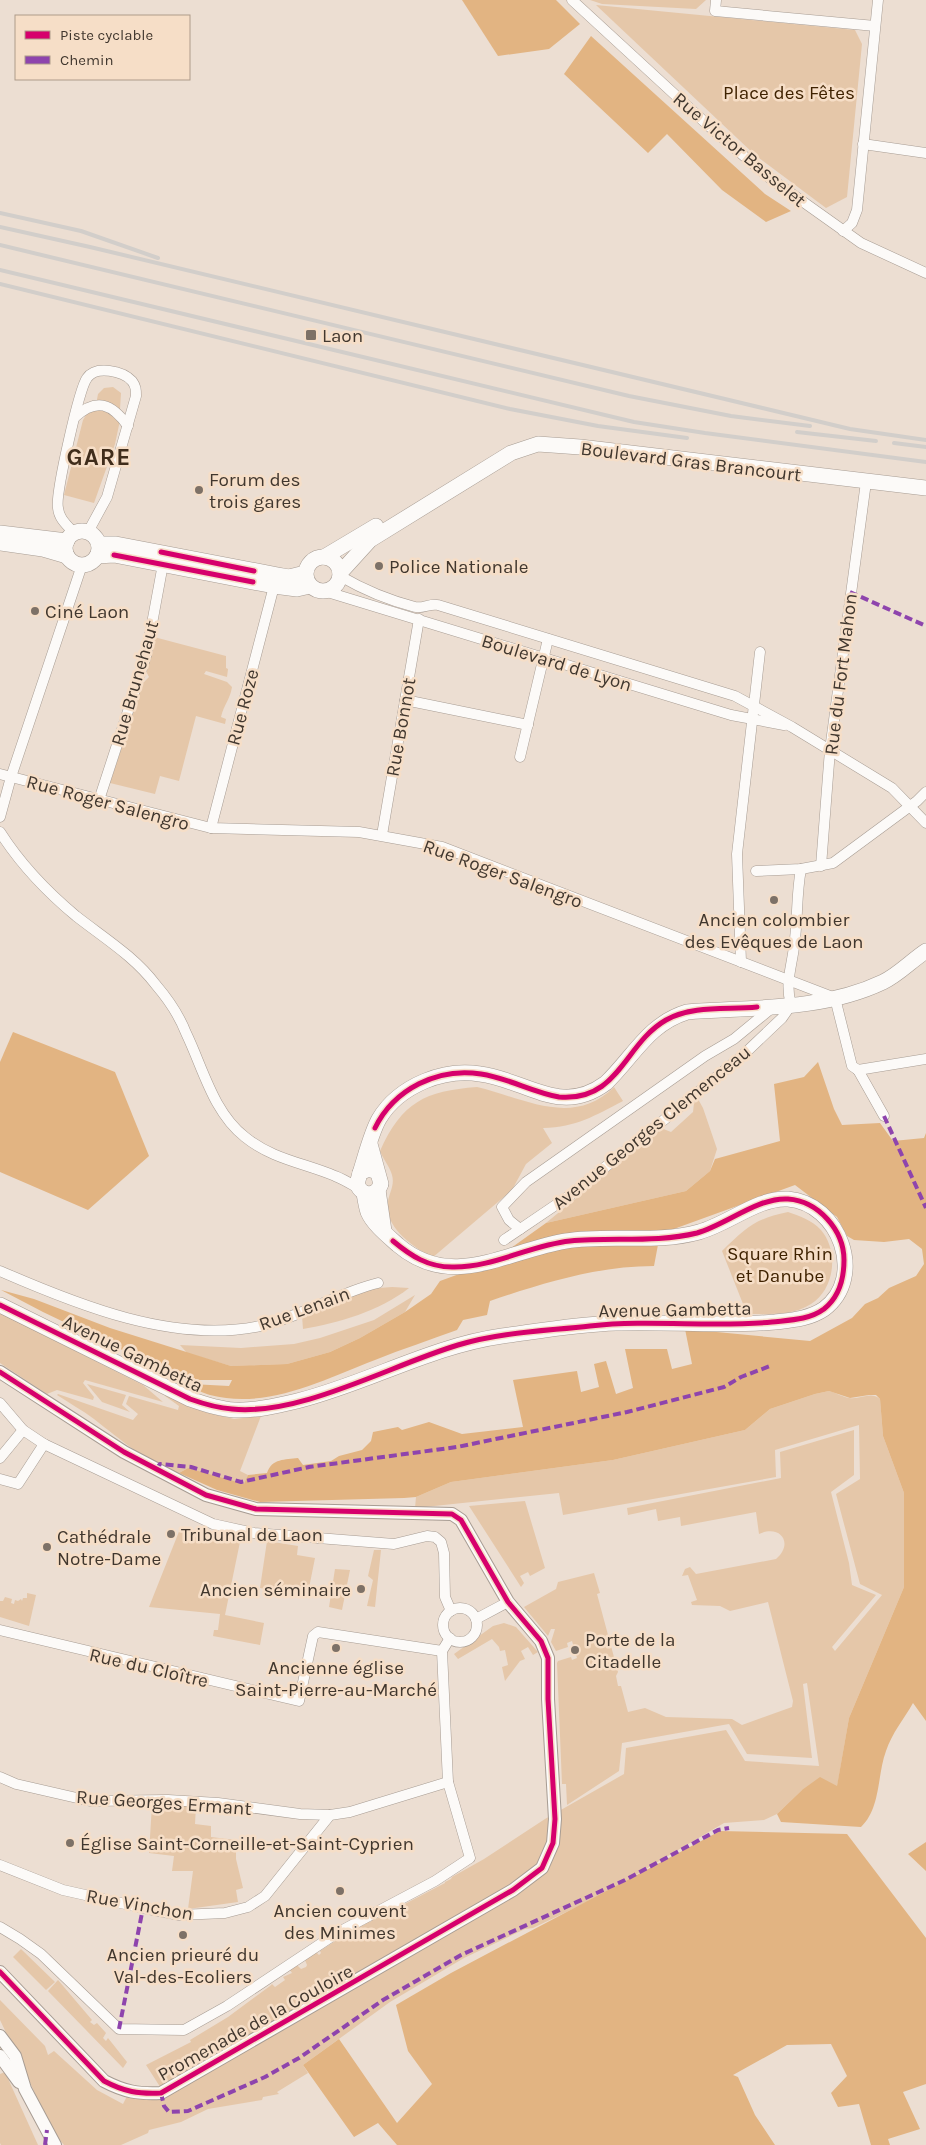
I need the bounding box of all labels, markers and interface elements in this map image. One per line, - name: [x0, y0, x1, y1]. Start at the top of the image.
- legend: [15, 15, 190, 80]
- text: Piste cyclable: [60, 26, 153, 44]
- text: Chemin: [60, 51, 114, 69]
- park label: Place des Fêtes: [723, 82, 855, 104]
- street label: Rue Victor Basselet: [668, 88, 810, 212]
- place label: Laon: [322, 325, 363, 347]
- marker: Laon: [304, 328, 318, 342]
- street label: Boulevard Gras Brancourt: [579, 438, 802, 486]
- district label: GARE: [67, 443, 131, 471]
- place label: Forum des trois gares: [209, 469, 301, 513]
- marker: Forum des trois gares: [193, 484, 205, 496]
- place label: Police Nationale: [389, 556, 529, 578]
- marker: Police Nationale: [373, 560, 385, 572]
- street label: Rue du Fort Mahon: [820, 592, 862, 756]
- place label: Ciné Laon: [45, 601, 129, 623]
- marker: Ciné Laon: [29, 605, 41, 617]
- street label: Rue Brunehaut: [107, 618, 163, 748]
- street label: Boulevard de Lyon: [479, 630, 635, 696]
- street label: Rue Roze: [222, 667, 264, 748]
- street label: Rue Bonnot: [381, 676, 421, 778]
- street label: Rue Roger Salengro: [24, 771, 192, 835]
- street label: Rue Roger Salengro: [420, 835, 585, 913]
- marker: Ancien colombier des Evêques de Laon: [768, 894, 780, 906]
- place label: Ancien colombier des Evêques de Laon: [684, 909, 864, 953]
- street label: Avenue Georges Clemenceau: [548, 1041, 755, 1214]
- park label: Square Rhin et Danube: [727, 1243, 833, 1287]
- street label: Rue Lenain: [256, 1282, 353, 1336]
- street label: Avenue Gambetta: [598, 1298, 752, 1322]
- street label: Avenue Gambetta: [59, 1310, 206, 1397]
- place label: Tribunal de Laon: [181, 1524, 323, 1546]
- place label: Cathédrale Notre-Dame: [57, 1526, 161, 1570]
- marker: Tribunal de Laon: [165, 1528, 177, 1540]
- marker: Cathédrale Notre-Dame: [41, 1541, 53, 1553]
- place label: Ancien séminaire: [200, 1579, 351, 1601]
- marker: Ancien séminaire: [355, 1583, 367, 1595]
- place label: Porte de la Citadelle: [585, 1629, 676, 1673]
- marker: Ancienne église Saint-Pierre-au-Marché: [330, 1642, 342, 1654]
- street label: Rue du Cloître: [87, 1644, 210, 1692]
- marker: Porte de la Citadelle: [569, 1644, 581, 1656]
- place label: Ancienne église Saint-Pierre-au-Marché: [235, 1657, 437, 1701]
- street label: Rue Georges Ermant: [76, 1786, 252, 1820]
- place label: Église Saint-Corneille-et-Saint-Cyprien: [80, 1832, 414, 1855]
- marker: Église Saint-Corneille-et-Saint-Cyprien: [64, 1837, 76, 1849]
- street label: Rue Vinchon: [85, 1885, 195, 1925]
- marker: Ancien couvent des Minimes: [334, 1885, 346, 1897]
- place label: Ancien couvent des Minimes: [273, 1900, 407, 1944]
- marker: Ancien prieuré du Val-des-Ecoliers: [177, 1929, 189, 1941]
- place label: Ancien prieuré du Val-des-Ecoliers: [107, 1944, 259, 1988]
- street label: Promenade de la Couloire: [154, 1960, 357, 2086]

